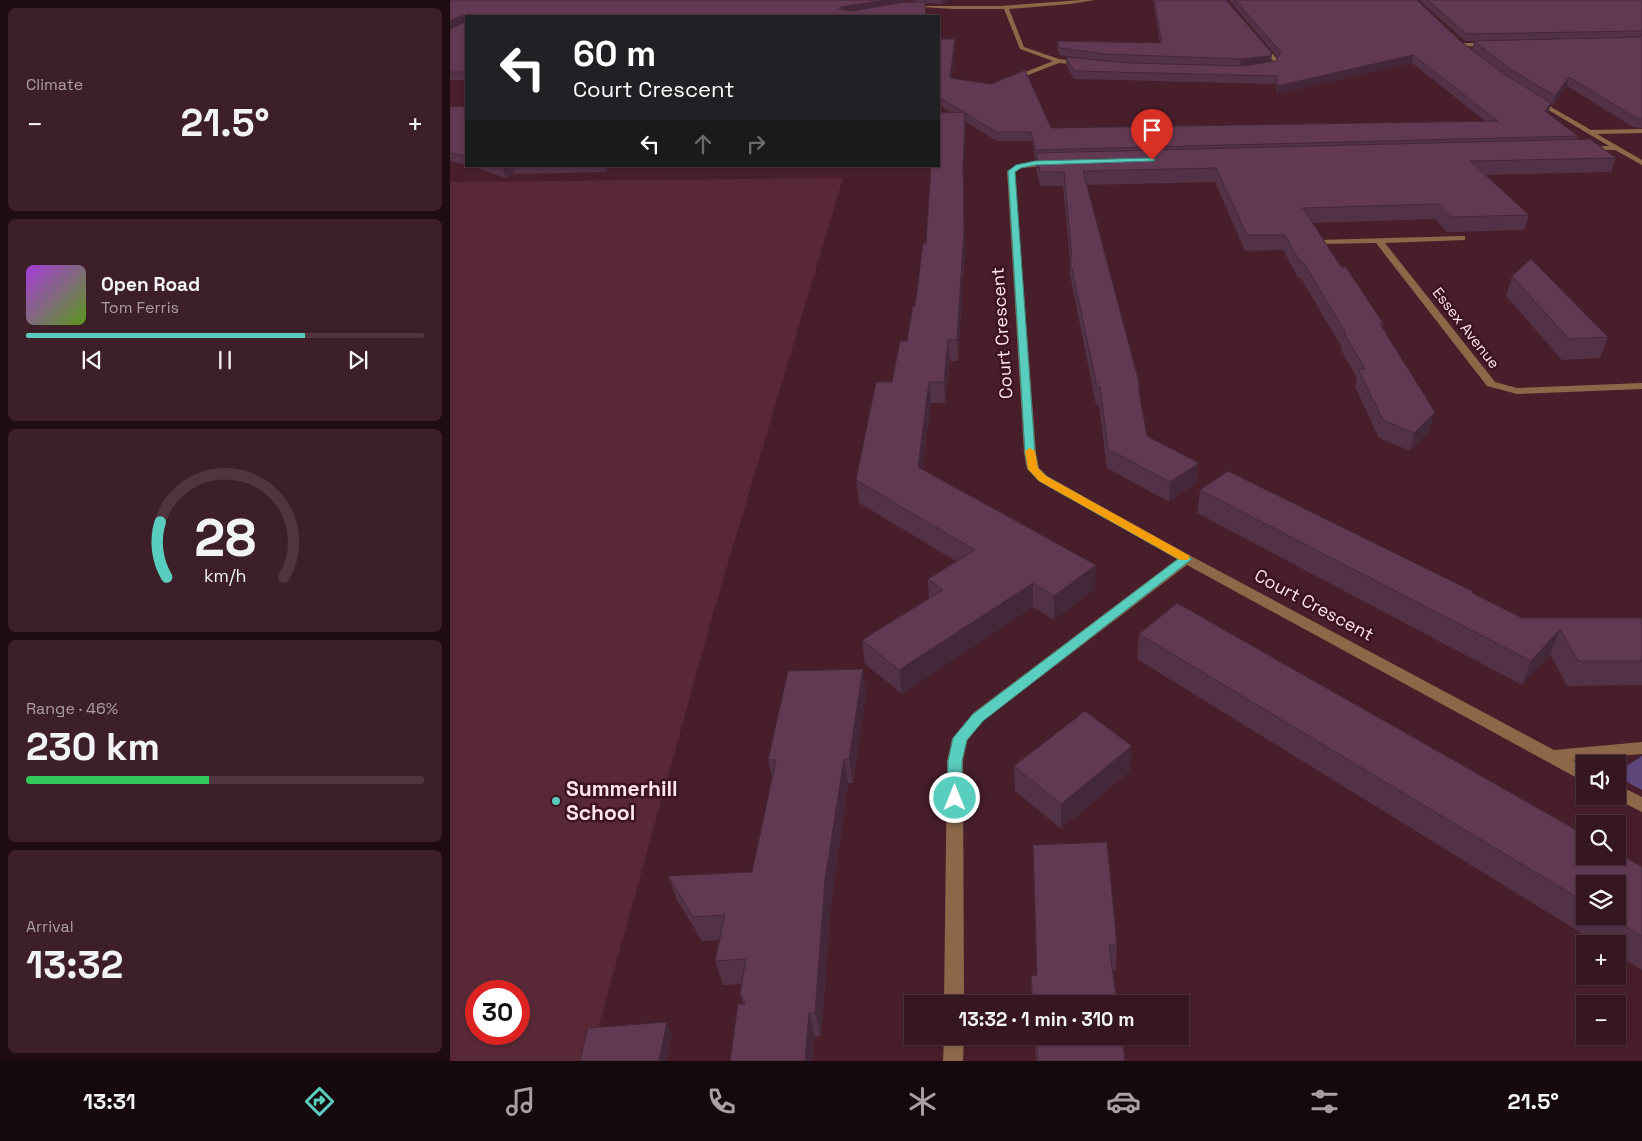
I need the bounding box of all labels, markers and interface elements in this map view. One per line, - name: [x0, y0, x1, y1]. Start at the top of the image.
- text: 60 m: [573, 32, 656, 76]
- icon: left: [490, 35, 555, 100]
- text: Climate: [26, 74, 83, 95]
- text: Court Crescent: [573, 75, 734, 103]
- text: 21.5°: [181, 99, 269, 147]
- text: −: [26, 106, 43, 142]
- text: +: [407, 106, 424, 142]
- pin: [1131, 109, 1173, 160]
- icon: arrive: [1138, 116, 1166, 144]
- icon: left: [636, 130, 664, 158]
- icon: ahead: [689, 130, 717, 158]
- icon: right: [742, 130, 770, 158]
- street label: Court Crescent: [985, 266, 1018, 400]
- text: Open Road: [101, 272, 200, 297]
- street label: Essex Avenue: [1429, 283, 1504, 372]
- text: Tom Ferris: [101, 297, 179, 318]
- icon: previous: [78, 346, 106, 374]
- icon: pause: [211, 346, 239, 374]
- icon: next: [344, 346, 372, 374]
- text: 28: [194, 505, 256, 571]
- street label: Court Crescent: [1251, 563, 1378, 646]
- text: km/h: [204, 564, 246, 587]
- text: Range · 46%: [26, 698, 118, 719]
- text: 230 km: [26, 723, 160, 771]
- map controls: [1576, 755, 1626, 1045]
- button: sound: [1576, 755, 1626, 805]
- position arrow: [928, 771, 980, 823]
- place label: Summerhill School: [566, 775, 678, 826]
- marker: Summerhill School: [550, 795, 562, 807]
- button: search: [1576, 815, 1626, 865]
- button: layers: [1576, 875, 1626, 925]
- text: Arrival: [26, 916, 74, 937]
- button: +: [1576, 935, 1626, 985]
- text: 13:32: [26, 941, 123, 989]
- speed limit sign: 30: [465, 980, 530, 1045]
- button: −: [1576, 995, 1626, 1045]
- text: 13:32 · 1 min · 310 m: [959, 1007, 1134, 1032]
- icon: directions: [302, 1084, 337, 1119]
- icon: music: [503, 1084, 538, 1119]
- icon: phone: [704, 1084, 739, 1119]
- icon: climate: [905, 1084, 940, 1119]
- icon: car: [1106, 1084, 1141, 1119]
- icon: filters: [1307, 1084, 1342, 1119]
- text: 13:31: [83, 1087, 136, 1115]
- text: 21.5°: [1508, 1087, 1559, 1115]

